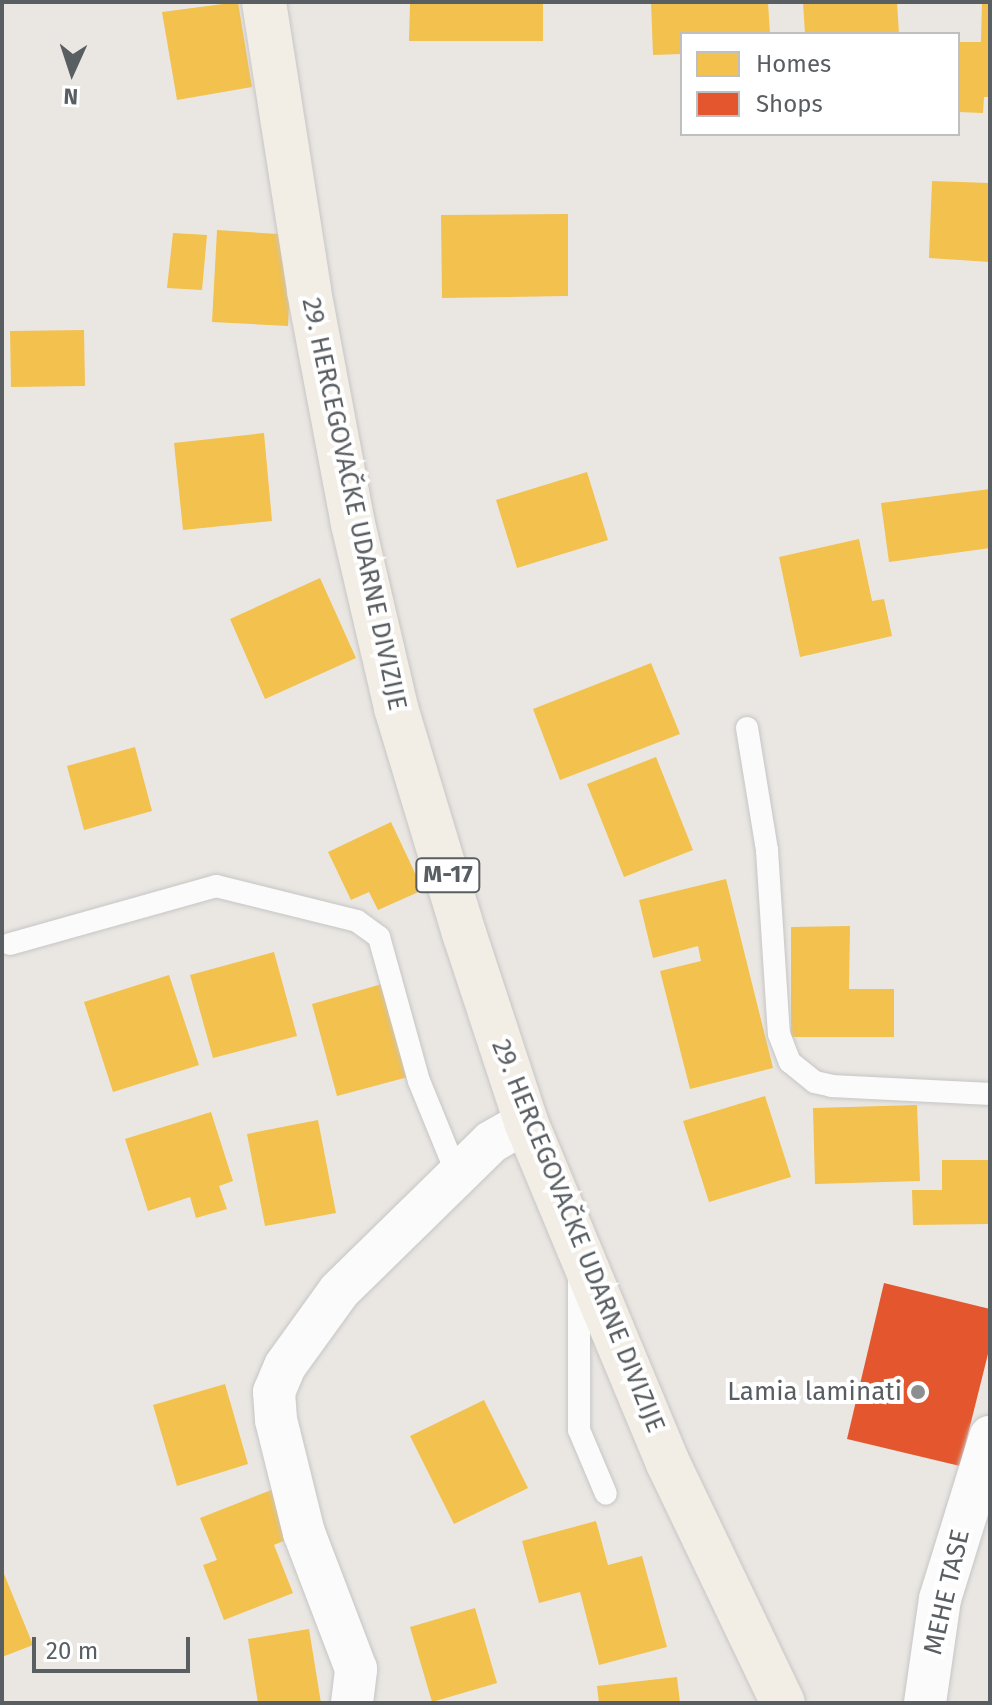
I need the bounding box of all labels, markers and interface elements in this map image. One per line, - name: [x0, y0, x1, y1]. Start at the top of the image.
- north arrow: [32, 32, 112, 112]
- legend: [680, 32, 960, 136]
- text: Homes: [756, 50, 831, 78]
- text: N: [63, 83, 79, 110]
- text: Shops: [756, 90, 823, 118]
- street label: 29. HERCEGOVAČKE UDARNE DIVIZIJE: [295, 295, 413, 713]
- road number: M-17: [414, 855, 482, 895]
- street label: 29. HERCEGOVAČKE UDARNE DIVIZIJE: [485, 1035, 671, 1437]
- place label: Lamia laminati: [727, 1376, 902, 1408]
- marker: Lamia laminati: [909, 1383, 927, 1401]
- street label: MEHE TASE: [917, 1526, 977, 1658]
- scale bar: [36, 1621, 194, 1671]
- text: 20 m: [46, 1637, 98, 1665]

